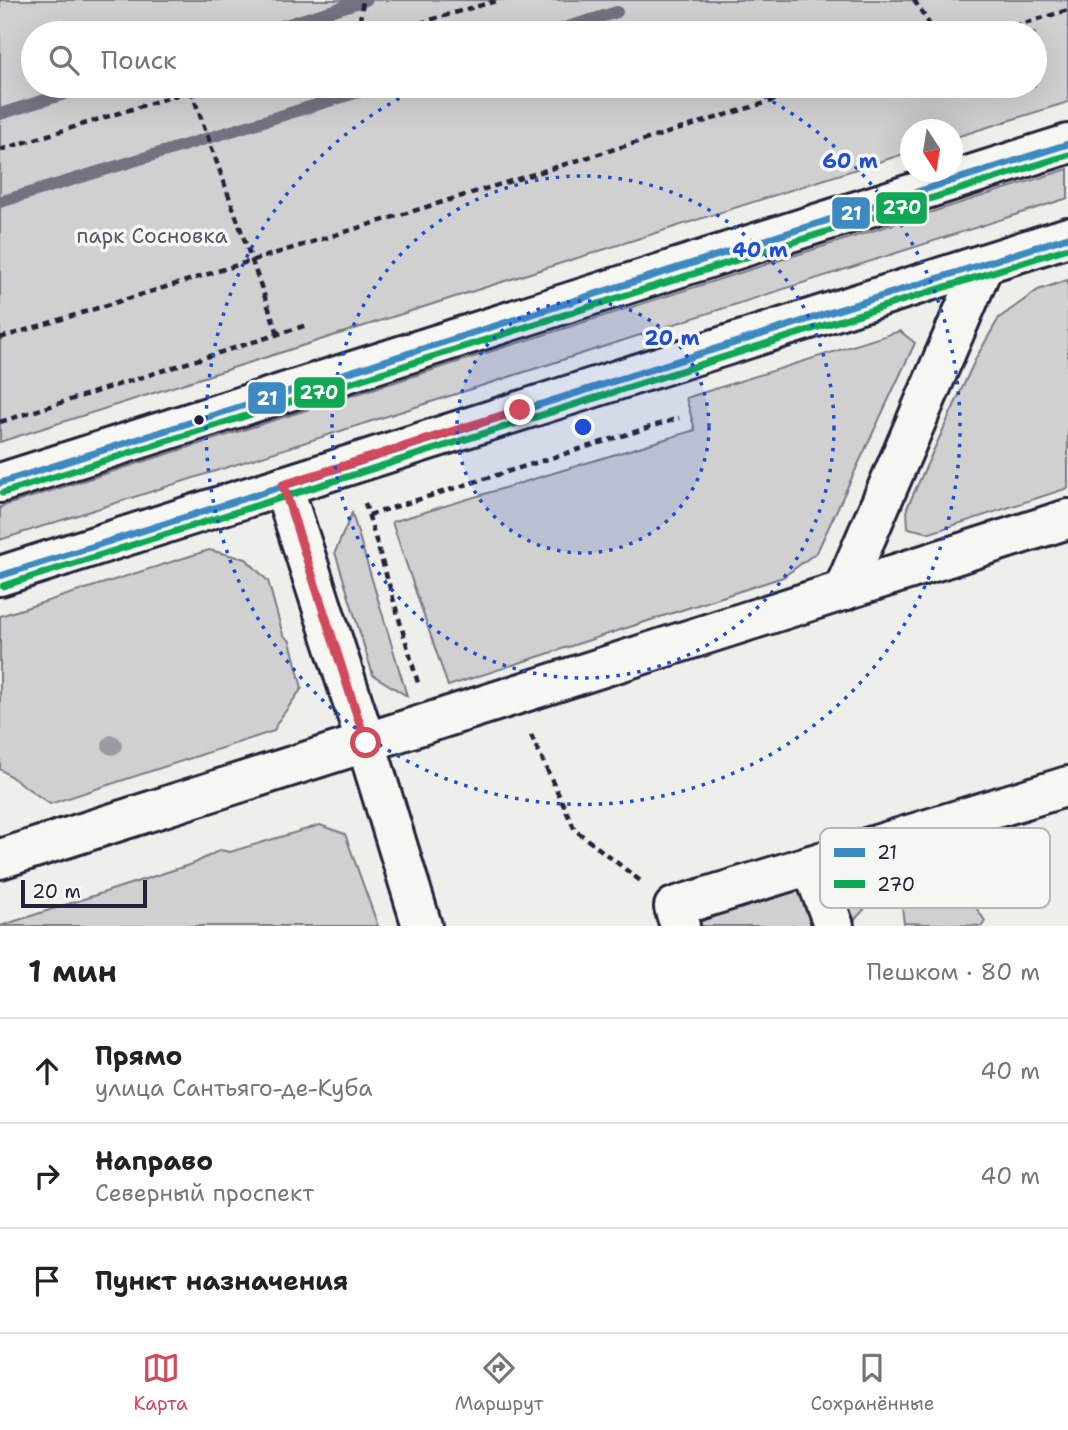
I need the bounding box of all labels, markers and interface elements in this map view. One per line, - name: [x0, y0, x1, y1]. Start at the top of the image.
- search box: [21, 21, 1047, 98]
- icon: search: [45, 41, 83, 79]
- text: Поиск: [101, 42, 177, 77]
- north arrow: [900, 119, 963, 182]
- text: 60 m: [822, 147, 878, 175]
- line badge: 270: [875, 191, 928, 225]
- text: 270: [883, 195, 921, 220]
- line badge: 21: [831, 196, 871, 230]
- text: 21: [840, 201, 862, 226]
- park label: парк Сосновка: [77, 222, 227, 250]
- text: 40 m: [732, 236, 788, 264]
- text: 20 m: [644, 324, 700, 352]
- line badge: 270: [293, 376, 346, 409]
- text: 270: [300, 380, 338, 405]
- line badge: 21: [247, 381, 287, 415]
- text: 21: [256, 386, 278, 411]
- route end: [504, 394, 535, 425]
- unlabelled marker: [192, 413, 206, 427]
- centre of rings: [571, 415, 595, 439]
- route start: [350, 727, 381, 758]
- legend: [820, 828, 1050, 908]
- text: 21: [877, 840, 897, 865]
- text: 270: [877, 872, 915, 897]
- scale bar: [21, 877, 147, 909]
- text: 20 m: [32, 879, 81, 904]
- text: 1 мин: [28, 951, 117, 992]
- text: Пешком · 80 m: [867, 957, 1040, 987]
- text: Прямо: [95, 1038, 183, 1073]
- icon: ahead: [28, 1052, 66, 1090]
- text: 40 m: [980, 1056, 1040, 1086]
- text: улица Сантьяго-де-Куба: [95, 1073, 373, 1103]
- text: Направо: [95, 1143, 213, 1178]
- icon: right: [28, 1157, 66, 1195]
- text: 40 m: [980, 1161, 1040, 1191]
- text: Северный проспект: [95, 1178, 314, 1208]
- icon: arrive: [28, 1262, 66, 1300]
- text: Пункт назначения: [95, 1263, 348, 1298]
- tab: Карта: [133, 1349, 188, 1416]
- tab: Маршрут: [455, 1349, 543, 1416]
- tab: Сохранённые: [810, 1349, 935, 1416]

